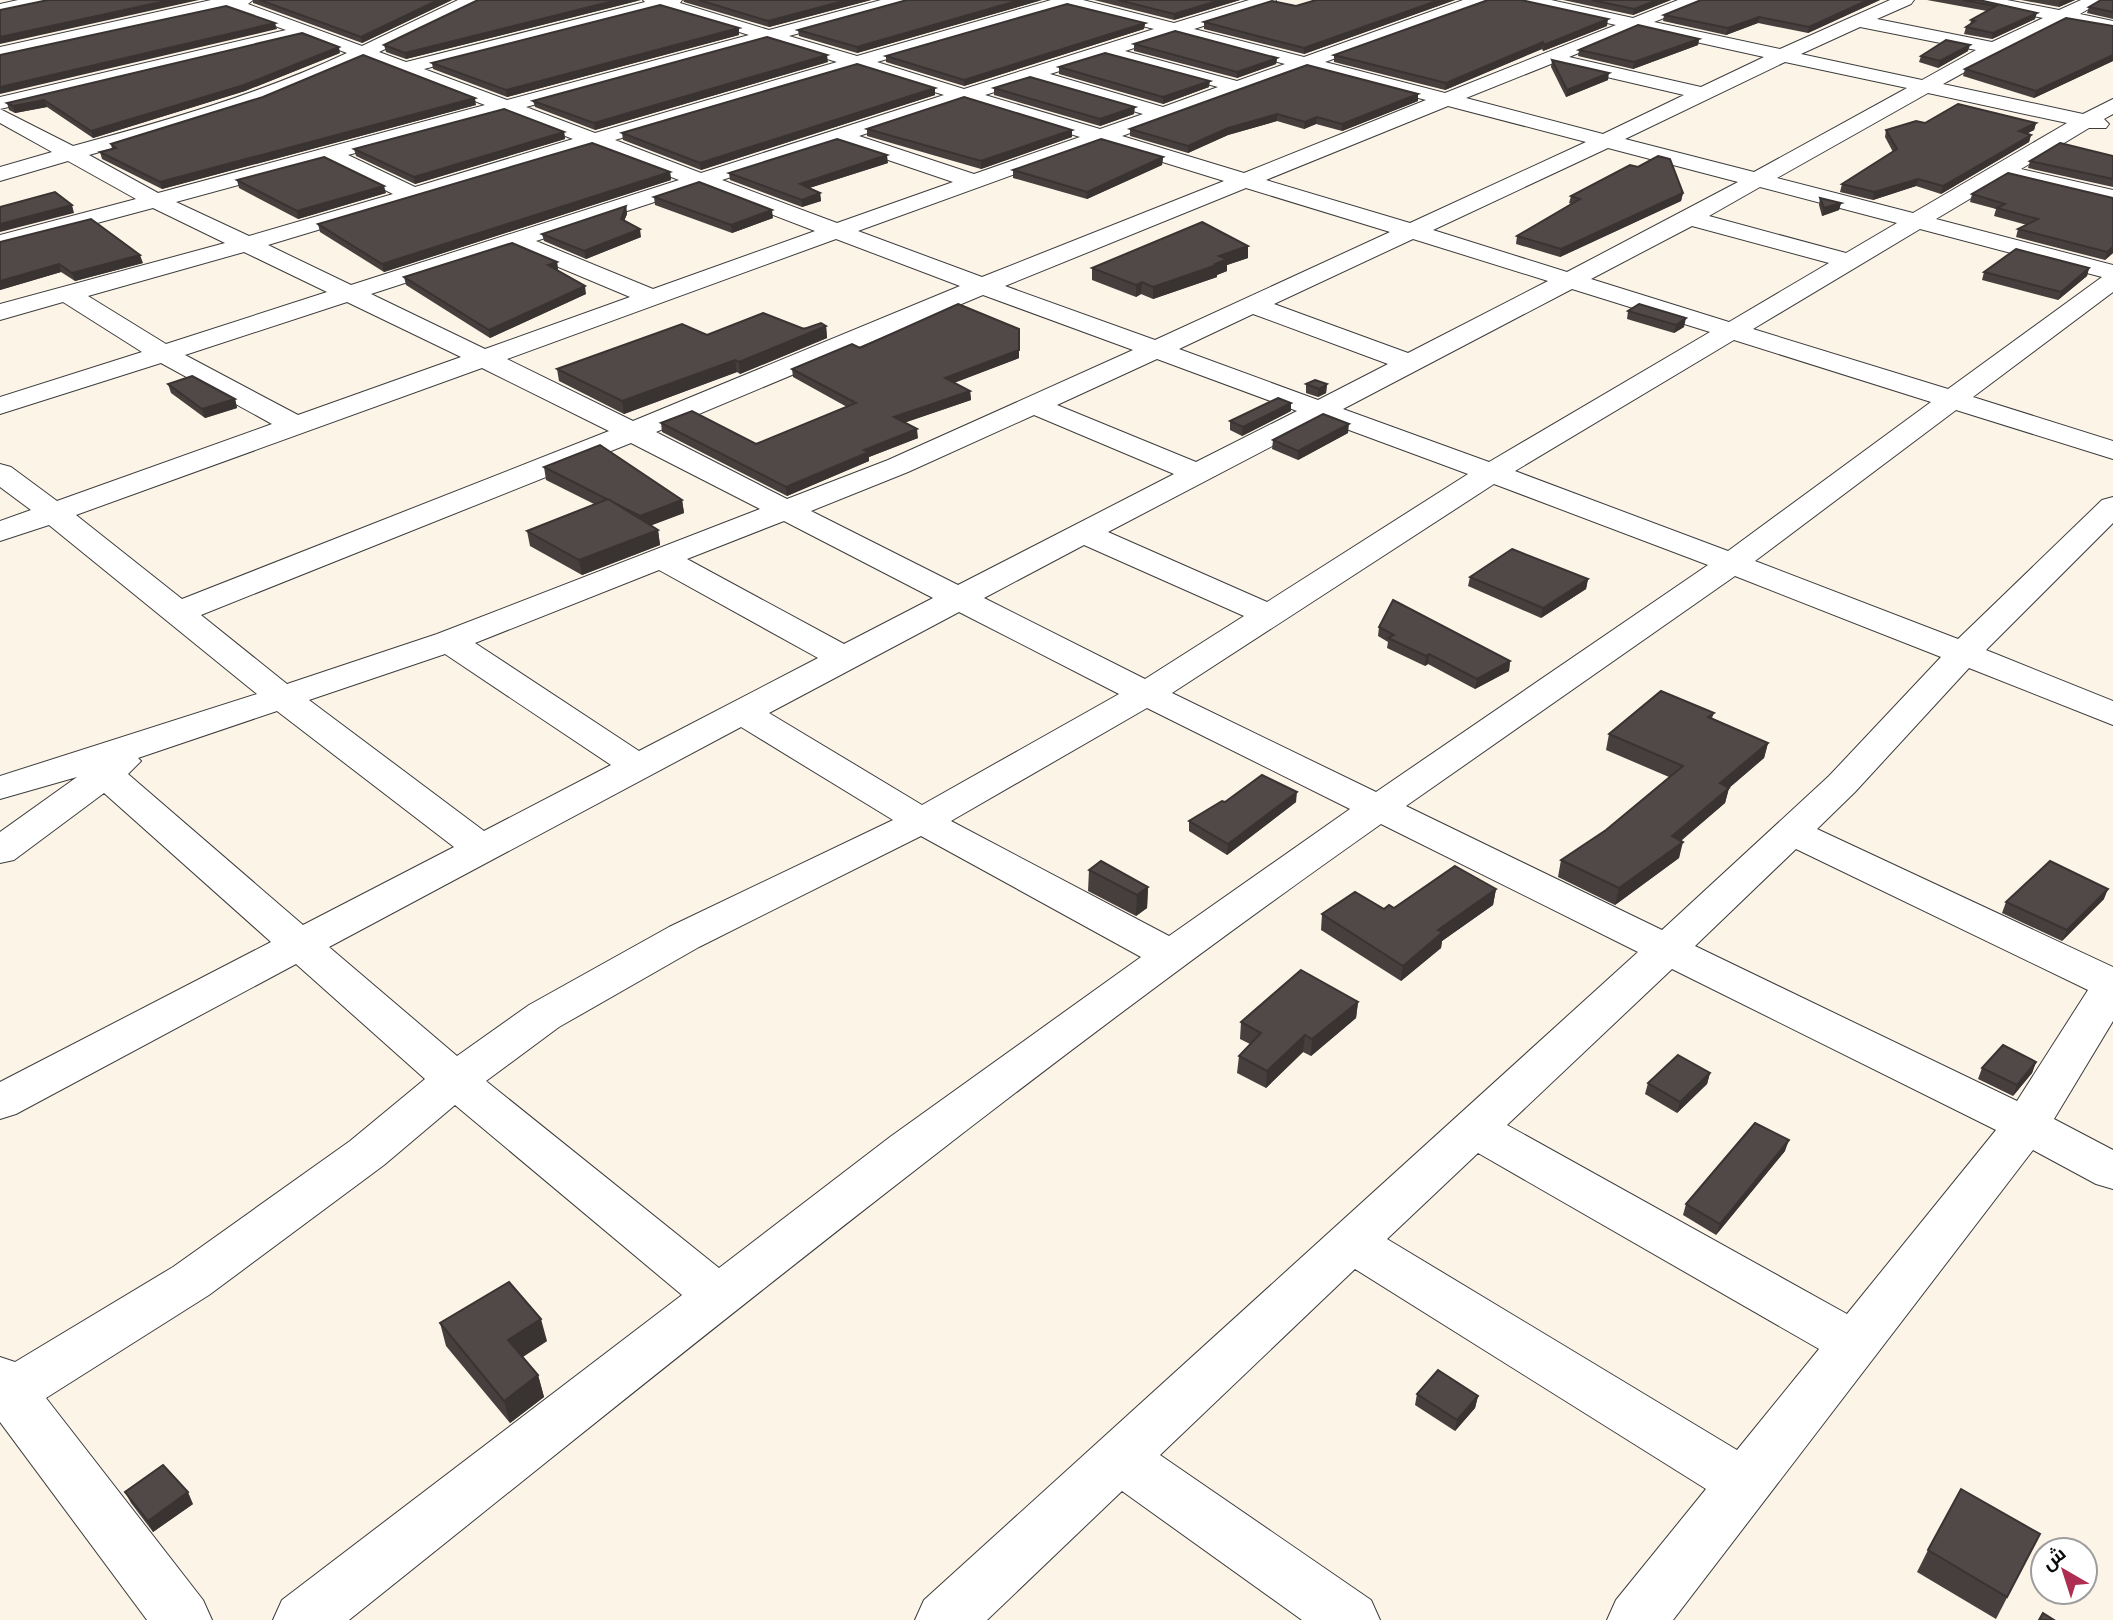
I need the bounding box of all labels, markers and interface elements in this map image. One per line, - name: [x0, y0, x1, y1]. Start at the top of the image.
- north arrow: [2029, 1536, 2099, 1606]
- text: ش: [2038, 1542, 2070, 1575]

